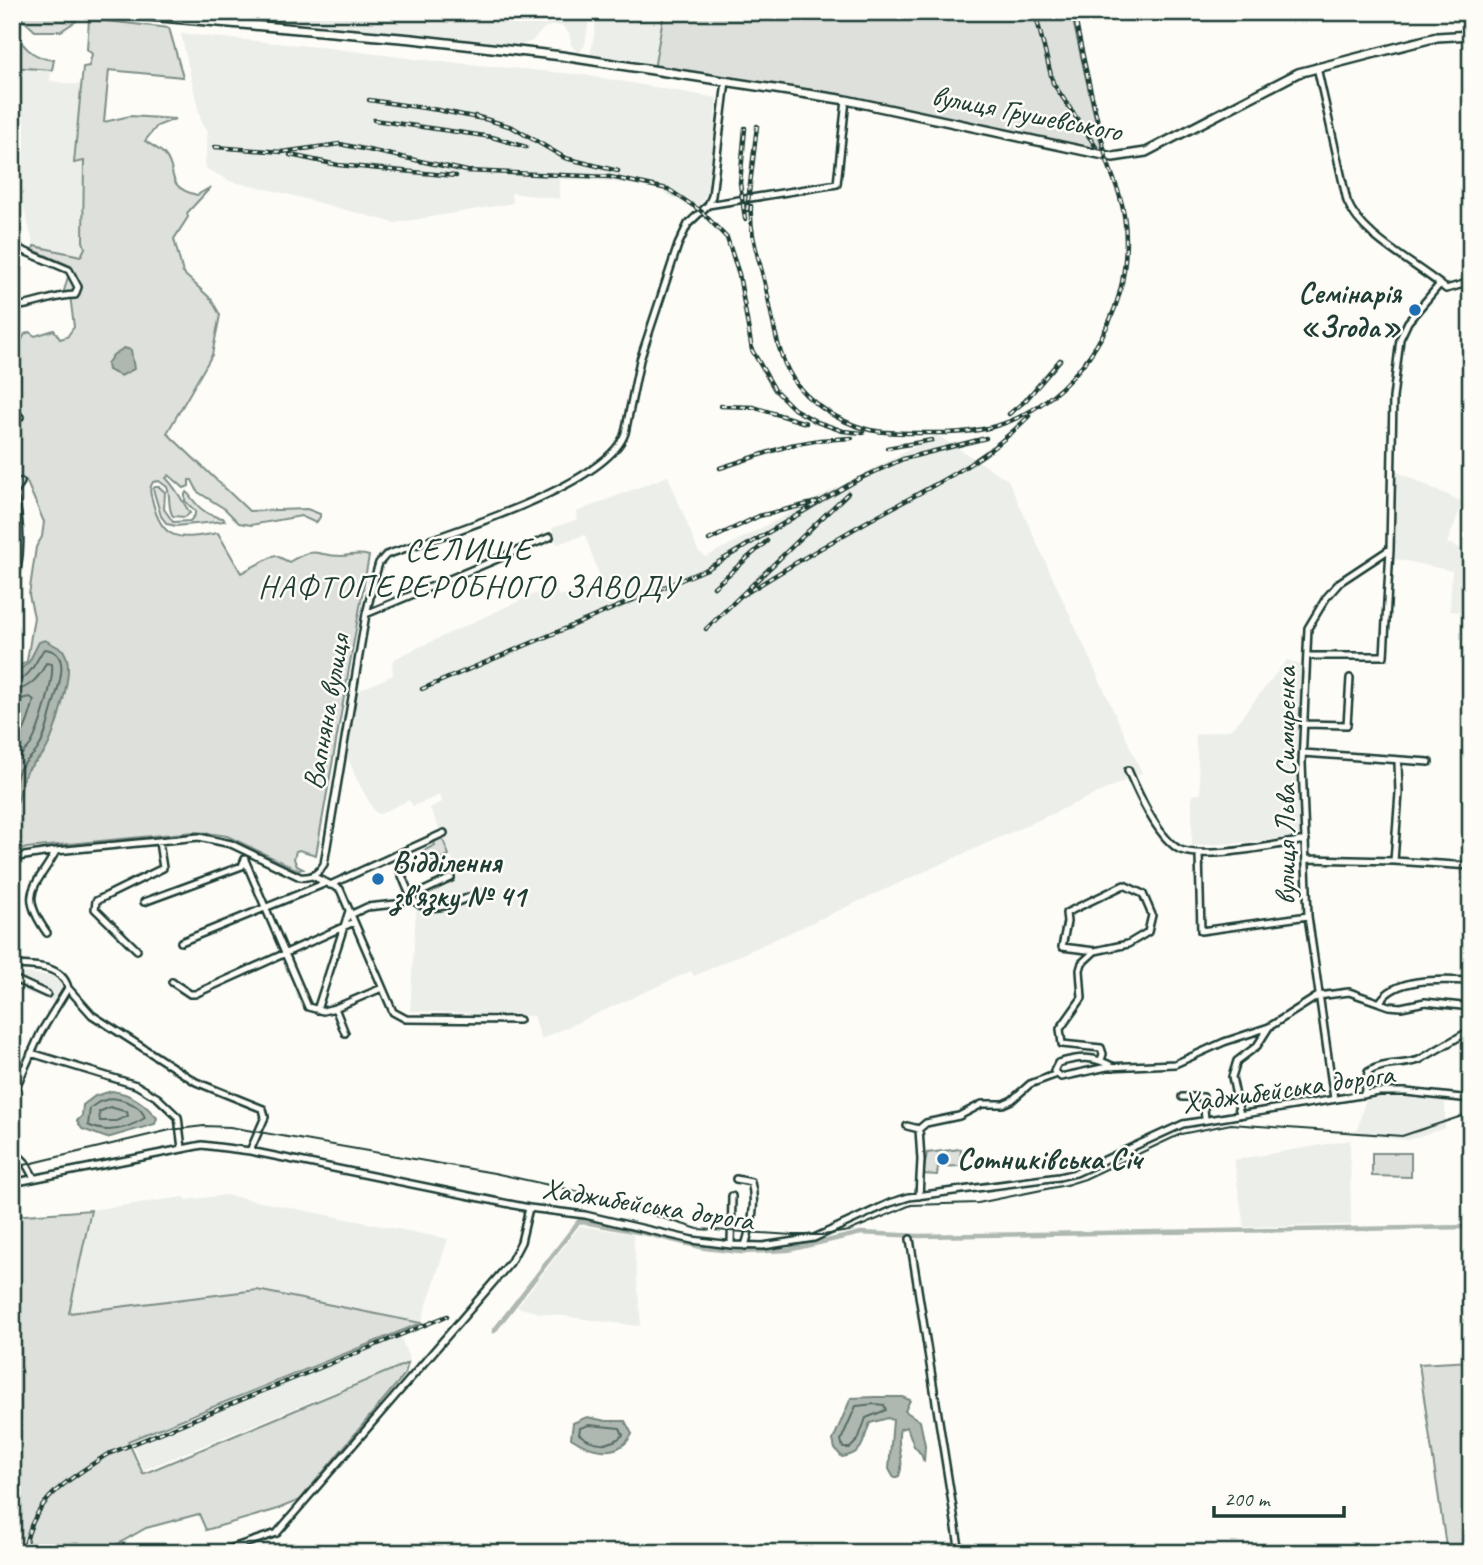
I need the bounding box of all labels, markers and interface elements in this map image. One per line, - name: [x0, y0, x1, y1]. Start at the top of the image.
- street label: вулиця Грушевського: [929, 76, 1127, 150]
- place label: Семінарія «Згода»: [1298, 274, 1403, 346]
- marker: Семінарія «Згода»: [1407, 302, 1423, 318]
- district label: СЕЛИЩЕ НАФТОПЕРЕРОБНОГО ЗАВОДУ: [258, 529, 683, 607]
- street label: Вапняна вулиця: [294, 629, 359, 793]
- street label: вулиця Льва Симиренка: [1266, 665, 1304, 905]
- place label: Відділення зв'язку № 41: [389, 843, 529, 916]
- marker: Відділення зв'язку № 41: [370, 871, 386, 887]
- street label: Хаджибейська дорога: [1180, 1054, 1398, 1122]
- place label: Сотниківська Січ: [957, 1140, 1145, 1178]
- marker: Сотниківська Січ: [935, 1151, 951, 1167]
- street label: Хаджибейська дорога: [540, 1169, 758, 1240]
- scale bar: [1214, 1474, 1343, 1518]
- text: 200 m: [1224, 1486, 1271, 1512]

